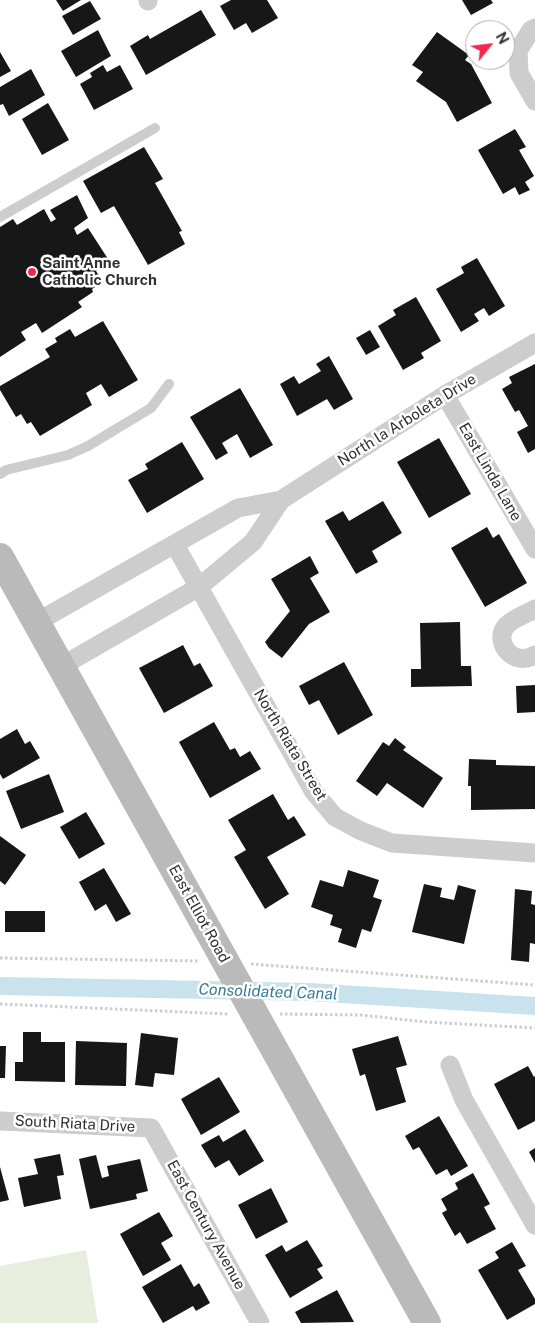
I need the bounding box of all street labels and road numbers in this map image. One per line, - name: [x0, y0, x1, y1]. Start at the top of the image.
- street label: North la Arboleta Drive: [334, 370, 480, 470]
- street label: East Linda Lane: [455, 420, 525, 524]
- street label: North Riata Street: [250, 686, 330, 804]
- street label: East Elliot Road: [165, 862, 233, 966]
- street label: South Riata Drive: [14, 1112, 136, 1136]
- street label: East Century Avenue: [163, 1157, 249, 1293]

